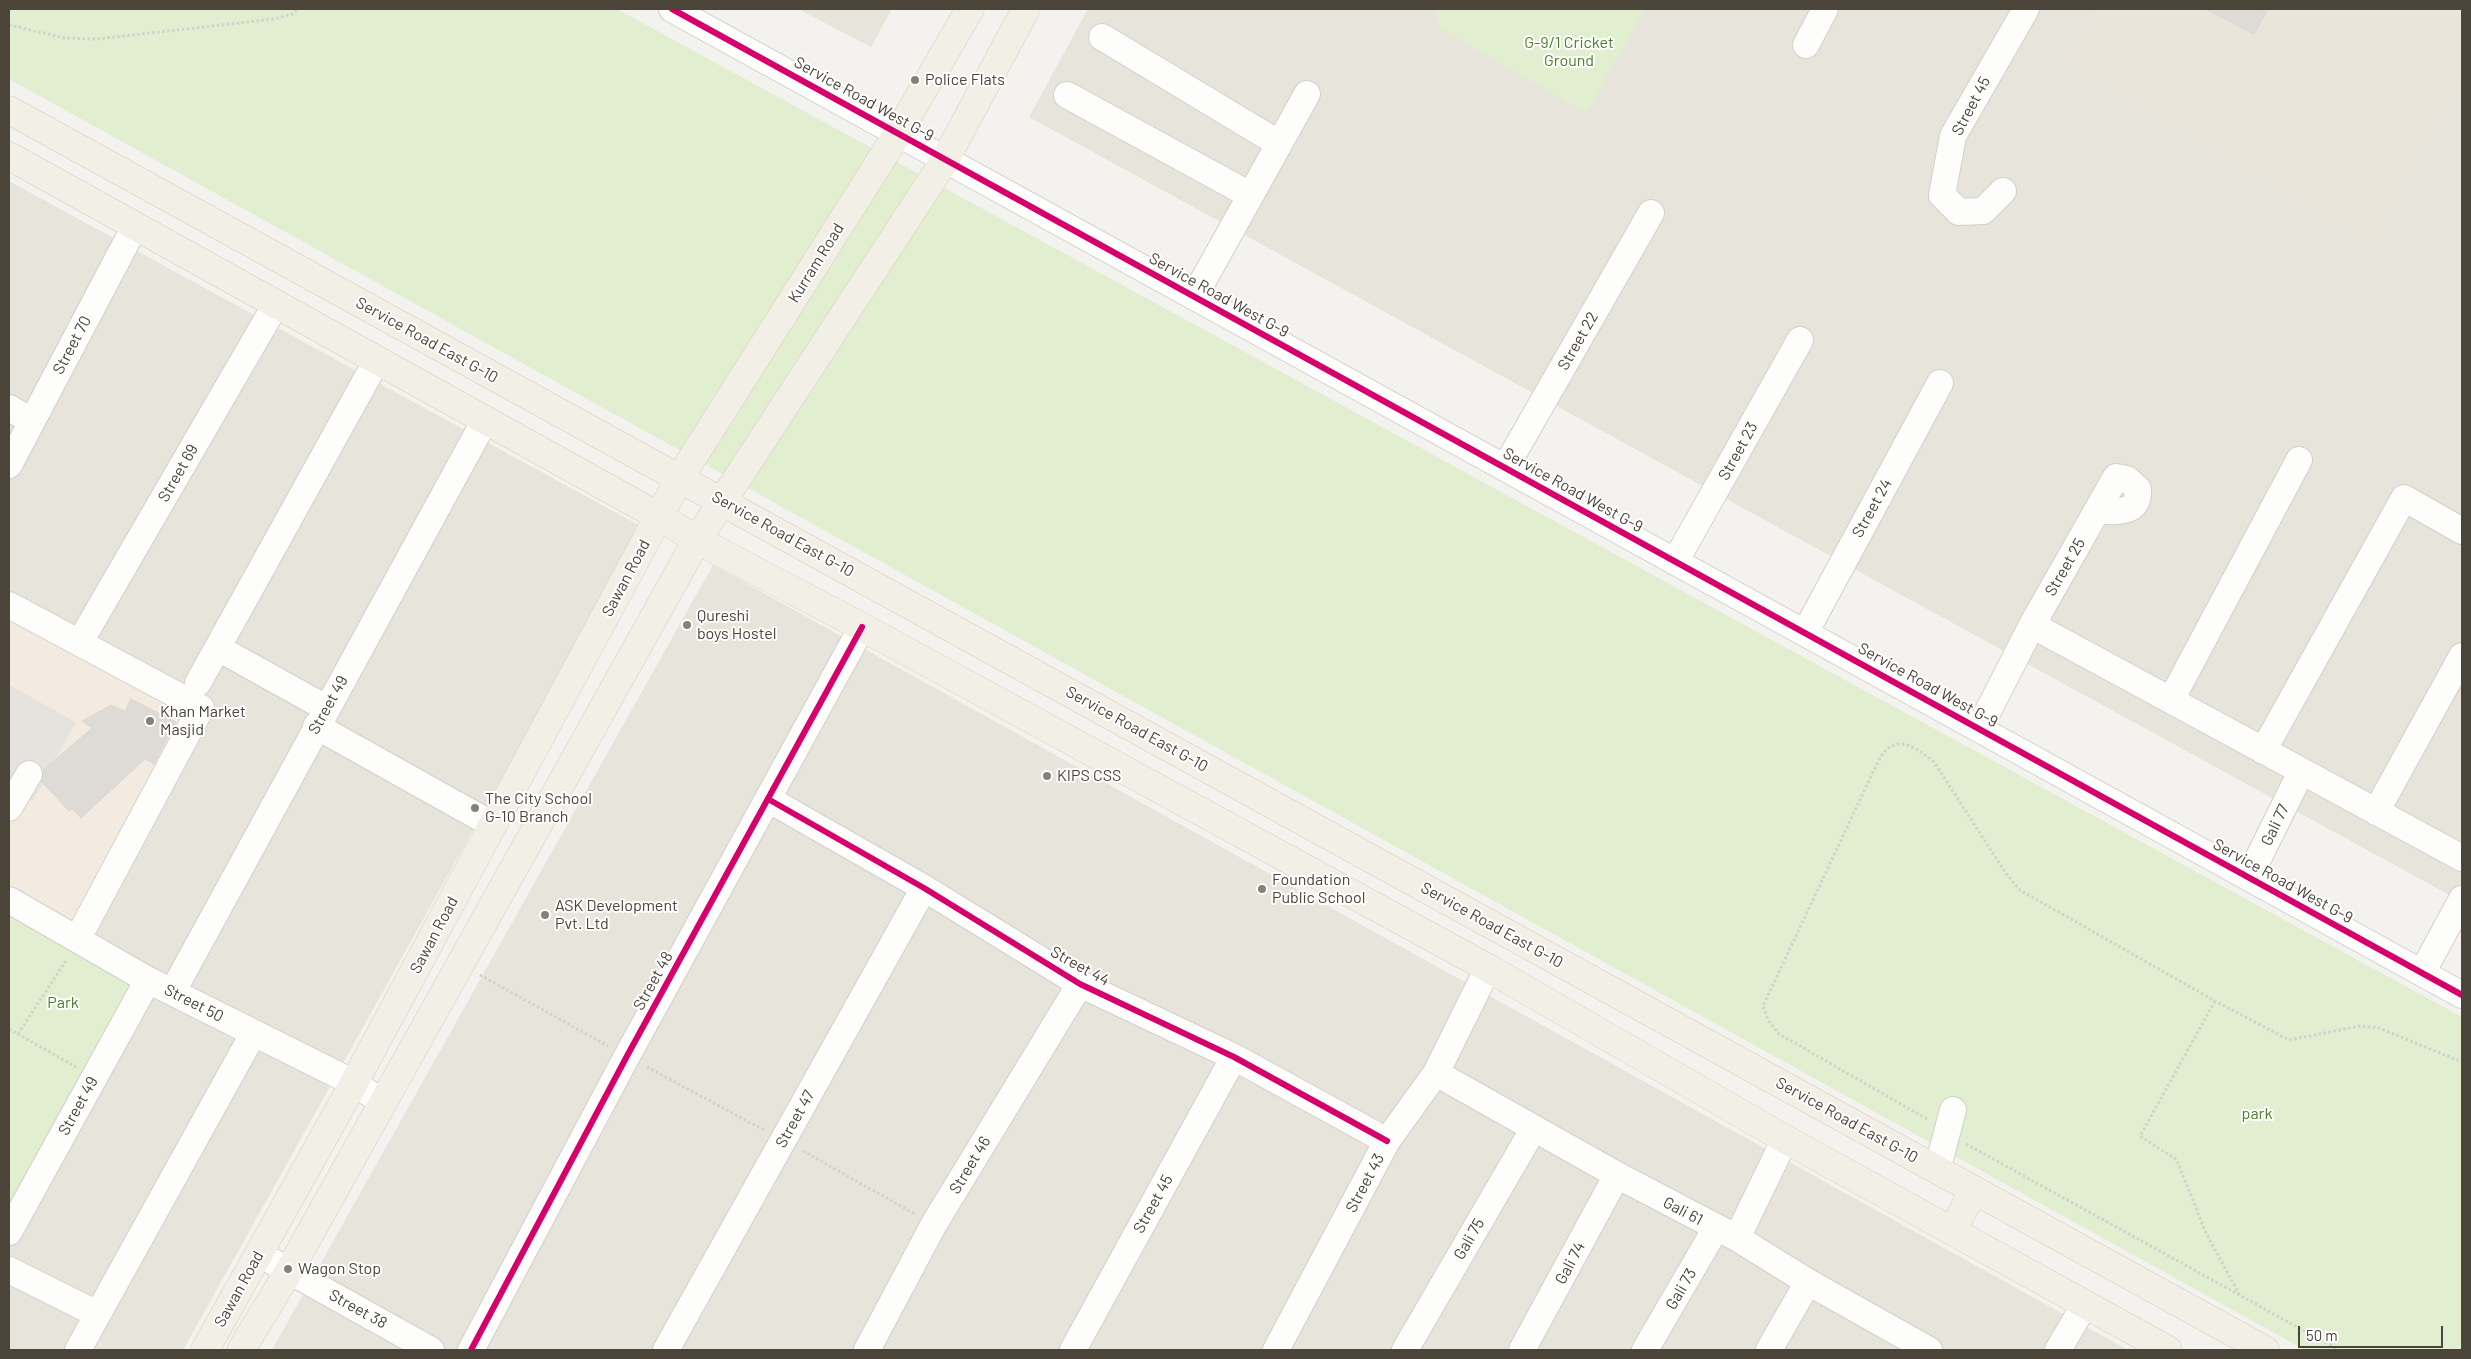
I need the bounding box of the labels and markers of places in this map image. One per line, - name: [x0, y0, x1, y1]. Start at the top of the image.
- place label: Police Flats: [925, 70, 1005, 90]
- marker: Police Flats: [909, 74, 921, 86]
- place label: Qureshi boys Hostel: [697, 606, 776, 644]
- marker: Qureshi boys Hostel: [681, 619, 693, 631]
- place label: Khan Market Masjid: [160, 702, 246, 740]
- marker: Khan Market Masjid: [144, 715, 156, 727]
- place label: KIPS CSS: [1057, 766, 1121, 786]
- marker: KIPS CSS: [1041, 770, 1053, 782]
- place label: The City School G-10 Branch: [485, 789, 592, 827]
- marker: The City School G-10 Branch: [469, 802, 481, 814]
- place label: Foundation Public School: [1272, 870, 1365, 908]
- marker: Foundation Public School: [1256, 883, 1268, 895]
- place label: ASK Development Pvt. Ltd: [555, 896, 678, 934]
- marker: ASK Development Pvt. Ltd: [539, 909, 551, 921]
- place label: Wagon Stop: [298, 1259, 381, 1279]
- marker: Wagon Stop: [282, 1263, 294, 1275]

